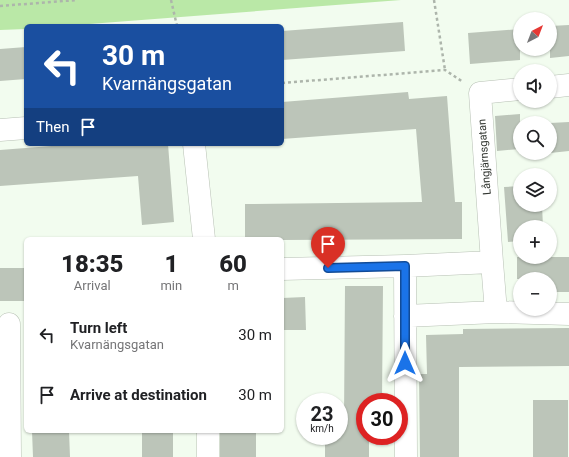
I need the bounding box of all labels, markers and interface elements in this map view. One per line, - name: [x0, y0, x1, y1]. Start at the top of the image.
- north arrow: [513, 12, 557, 56]
- map controls: [513, 12, 557, 316]
- text: 30 m: [102, 39, 165, 72]
- icon: left: [36, 40, 88, 92]
- button: sound: [513, 64, 557, 108]
- text: Kvarnängsgatan: [102, 73, 232, 94]
- icon: arrive: [77, 116, 99, 138]
- button: search: [513, 116, 557, 160]
- text: Then: [36, 118, 69, 136]
- street label: Långjärnsgatan: [475, 119, 494, 195]
- button: layers: [513, 168, 557, 212]
- button: +: [513, 220, 557, 264]
- pin: [311, 227, 345, 268]
- icon: arrive: [317, 233, 339, 255]
- text: 18:35: [61, 250, 123, 278]
- text: 1: [164, 250, 178, 278]
- text: 60: [219, 250, 247, 278]
- button: −: [513, 272, 557, 316]
- text: Arrival: [74, 278, 111, 293]
- text: min: [160, 278, 182, 293]
- text: m: [227, 278, 239, 293]
- text: Turn left: [70, 319, 127, 337]
- icon: left: [36, 324, 58, 346]
- text: 30 m: [238, 326, 272, 344]
- text: Kvarnängsgatan: [70, 337, 164, 352]
- position arrow: [384, 342, 426, 384]
- icon: arrive: [36, 384, 58, 406]
- text: Arrive at destination: [70, 386, 207, 404]
- text: 30 m: [238, 386, 272, 404]
- speed limit sign: 30: [356, 393, 408, 445]
- text: 23: [311, 402, 333, 426]
- text: km/h: [310, 423, 334, 434]

